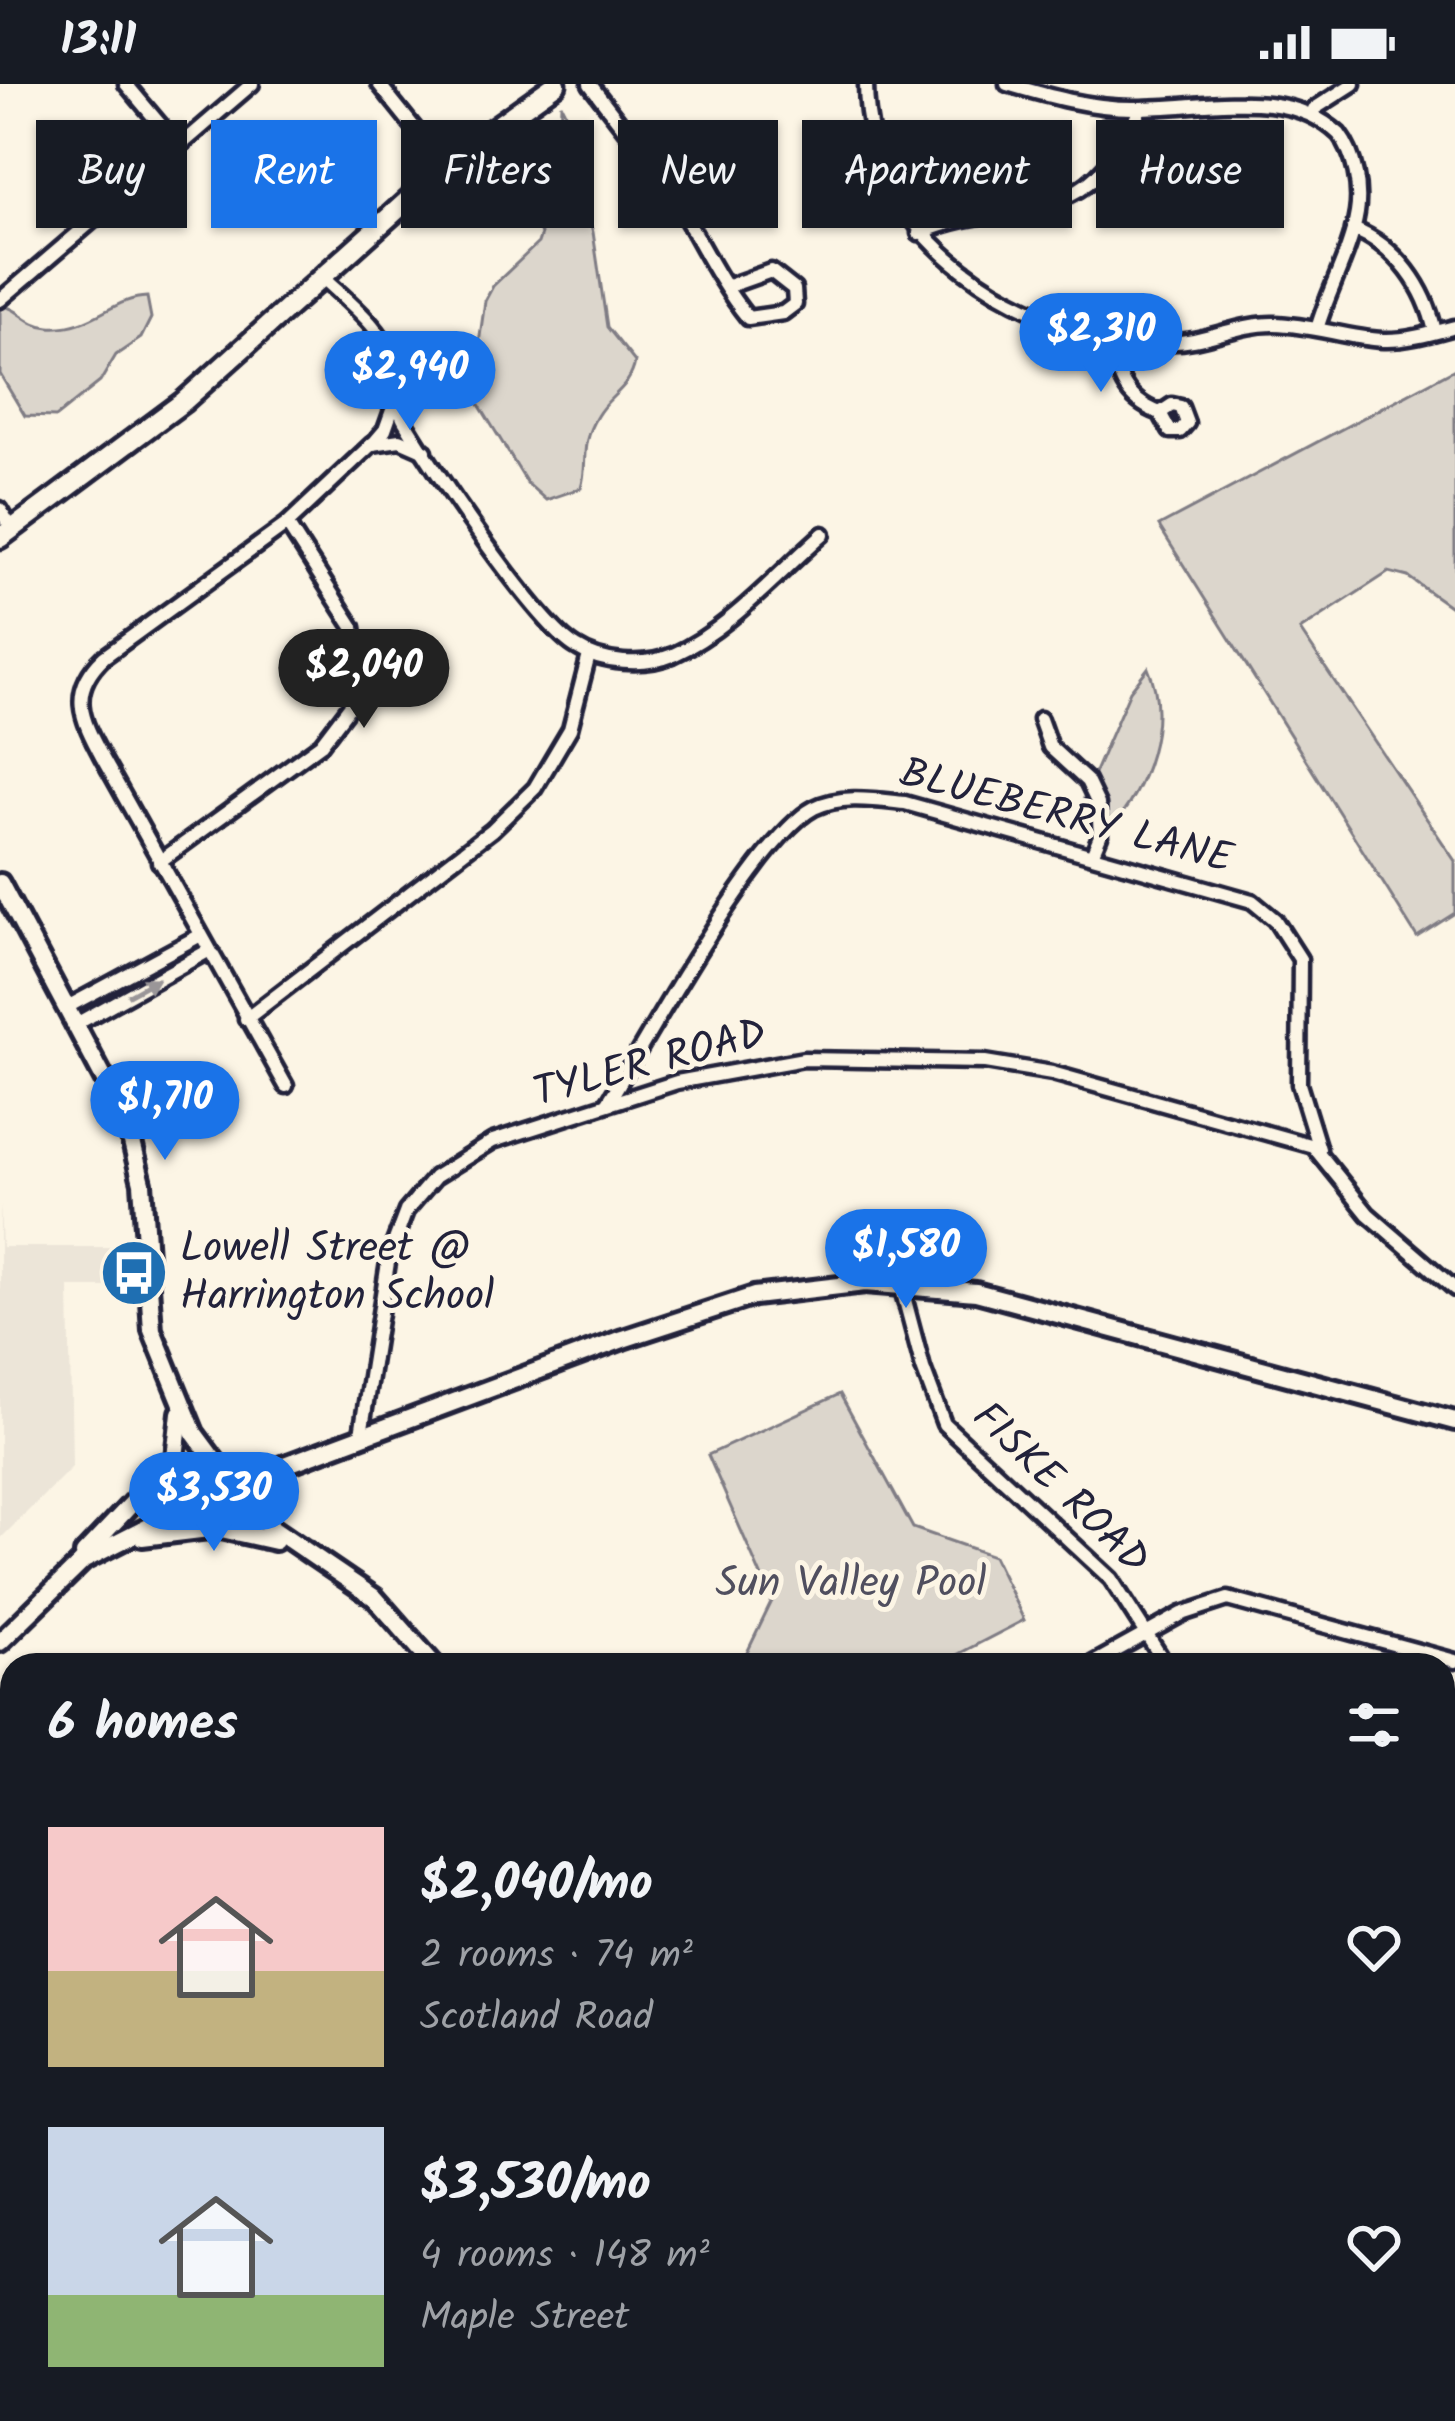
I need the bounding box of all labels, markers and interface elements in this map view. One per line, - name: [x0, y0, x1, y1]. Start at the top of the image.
- text: 13:11: [60, 6, 136, 78]
- chip: Buy: [36, 120, 187, 228]
- chip: Rent: [211, 120, 377, 228]
- chip: Filters: [401, 120, 594, 228]
- chip: New: [618, 120, 778, 228]
- chip: Apartment: [802, 120, 1072, 228]
- chip: House: [1096, 120, 1284, 228]
- pin: $2,310: [1003, 293, 1199, 395]
- text: $2,310: [1046, 301, 1156, 363]
- pin: $2,940: [312, 331, 508, 433]
- text: $2,940: [351, 339, 469, 401]
- pin: $2,040: [266, 629, 462, 731]
- text: $2,040: [305, 637, 423, 699]
- street label: BLUEBERRY LANE: [892, 740, 1241, 894]
- one-way arrow: [125, 977, 160, 998]
- street label: TYLER ROAD: [526, 1001, 774, 1127]
- pin: $1,710: [67, 1061, 263, 1163]
- text: $1,710: [117, 1069, 213, 1131]
- pin: $1,580: [808, 1209, 1004, 1311]
- place label: Lowell Street @ Harrington School: [180, 1216, 494, 1331]
- text: $1,580: [852, 1217, 960, 1279]
- bus stop icon: Lowell Street @ Harrington School: [99, 1238, 169, 1308]
- street label: FISKE ROAD: [955, 1386, 1165, 1592]
- pin: $3,530: [116, 1452, 312, 1554]
- text: $3,530: [156, 1460, 272, 1522]
- park label: Sun Valley Pool: [716, 1551, 986, 1618]
- text: 6 homes: [48, 1685, 238, 1766]
- icon: filters: [1341, 1692, 1407, 1758]
- text: $2,040/mo: [420, 1845, 653, 1926]
- icon: home: [144, 1875, 288, 2019]
- icon: heart: [1341, 1914, 1407, 1980]
- text: 2 rooms · 74 m²: [420, 1926, 693, 1988]
- text: Scotland Road: [420, 1988, 653, 2050]
- text: $3,530/mo: [420, 2145, 651, 2226]
- icon: home: [144, 2175, 288, 2319]
- icon: heart: [1341, 2214, 1407, 2280]
- text: 4 rooms · 148 m²: [420, 2226, 709, 2288]
- text: Maple Street: [420, 2288, 629, 2350]

